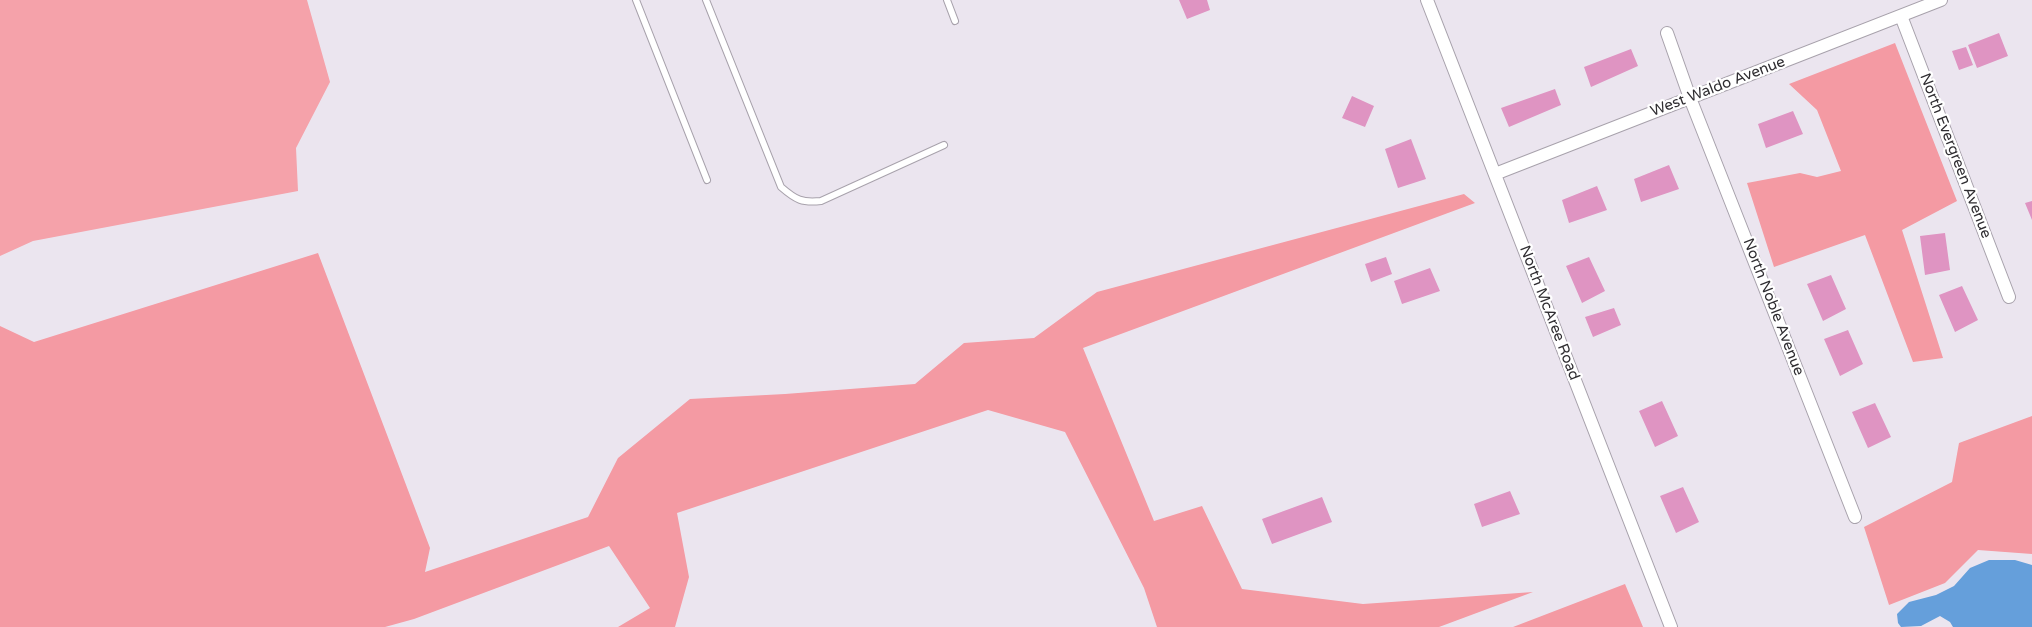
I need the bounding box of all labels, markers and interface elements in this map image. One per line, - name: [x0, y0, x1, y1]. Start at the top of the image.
- street label: West Waldo Avenue: [1648, 53, 1788, 121]
- street label: North Evergreen Avenue: [1915, 71, 1995, 241]
- street label: North Noble Avenue: [1738, 236, 1808, 378]
- street label: North McAree Road: [1515, 243, 1583, 383]

